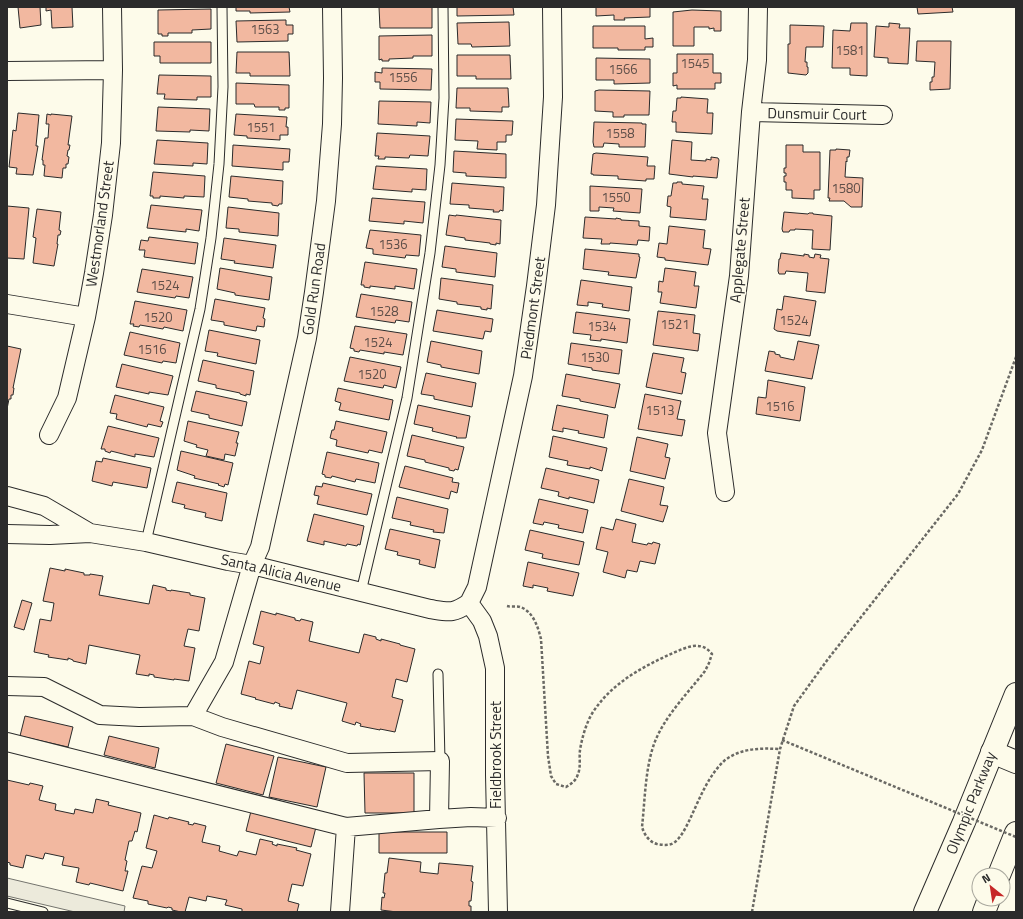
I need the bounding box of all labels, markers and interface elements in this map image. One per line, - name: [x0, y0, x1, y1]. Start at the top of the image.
- house number: 1563: [250, 19, 280, 39]
- house number: 1581: [835, 40, 865, 60]
- house number: 1545: [680, 53, 710, 73]
- house number: 1566: [608, 59, 638, 79]
- house number: 1556: [388, 67, 418, 87]
- street label: Dunsmuir Court: [767, 101, 868, 126]
- house number: 1551: [246, 117, 276, 137]
- house number: 1558: [605, 123, 635, 143]
- street label: Westmorland Street: [79, 159, 120, 289]
- house number: 1580: [831, 178, 861, 198]
- house number: 1550: [601, 187, 631, 207]
- street label: Applegate Street: [723, 196, 756, 304]
- house number: 1536: [378, 234, 408, 254]
- street label: Gold Run Road: [296, 241, 331, 337]
- street label: Piedmont Street: [514, 254, 551, 361]
- house number: 1524: [150, 275, 180, 295]
- house number: 1528: [369, 301, 399, 321]
- house number: 1520: [143, 307, 173, 327]
- house number: 1524: [779, 310, 809, 330]
- house number: 1521: [660, 314, 690, 334]
- house number: 1534: [587, 316, 617, 336]
- house number: 1524: [363, 332, 393, 352]
- house number: 1516: [137, 339, 167, 359]
- house number: 1530: [580, 347, 610, 367]
- house number: 1520: [357, 364, 387, 384]
- house number: 1516: [765, 396, 795, 416]
- house number: 1513: [645, 400, 675, 420]
- street label: Santa Alicia Avenue: [219, 547, 344, 598]
- street label: Fieldbrook Street: [484, 700, 507, 809]
- street label: Olympic Parkway: [939, 748, 1002, 858]
- north arrow: [971, 867, 1011, 907]
- text: N: [979, 870, 993, 887]

